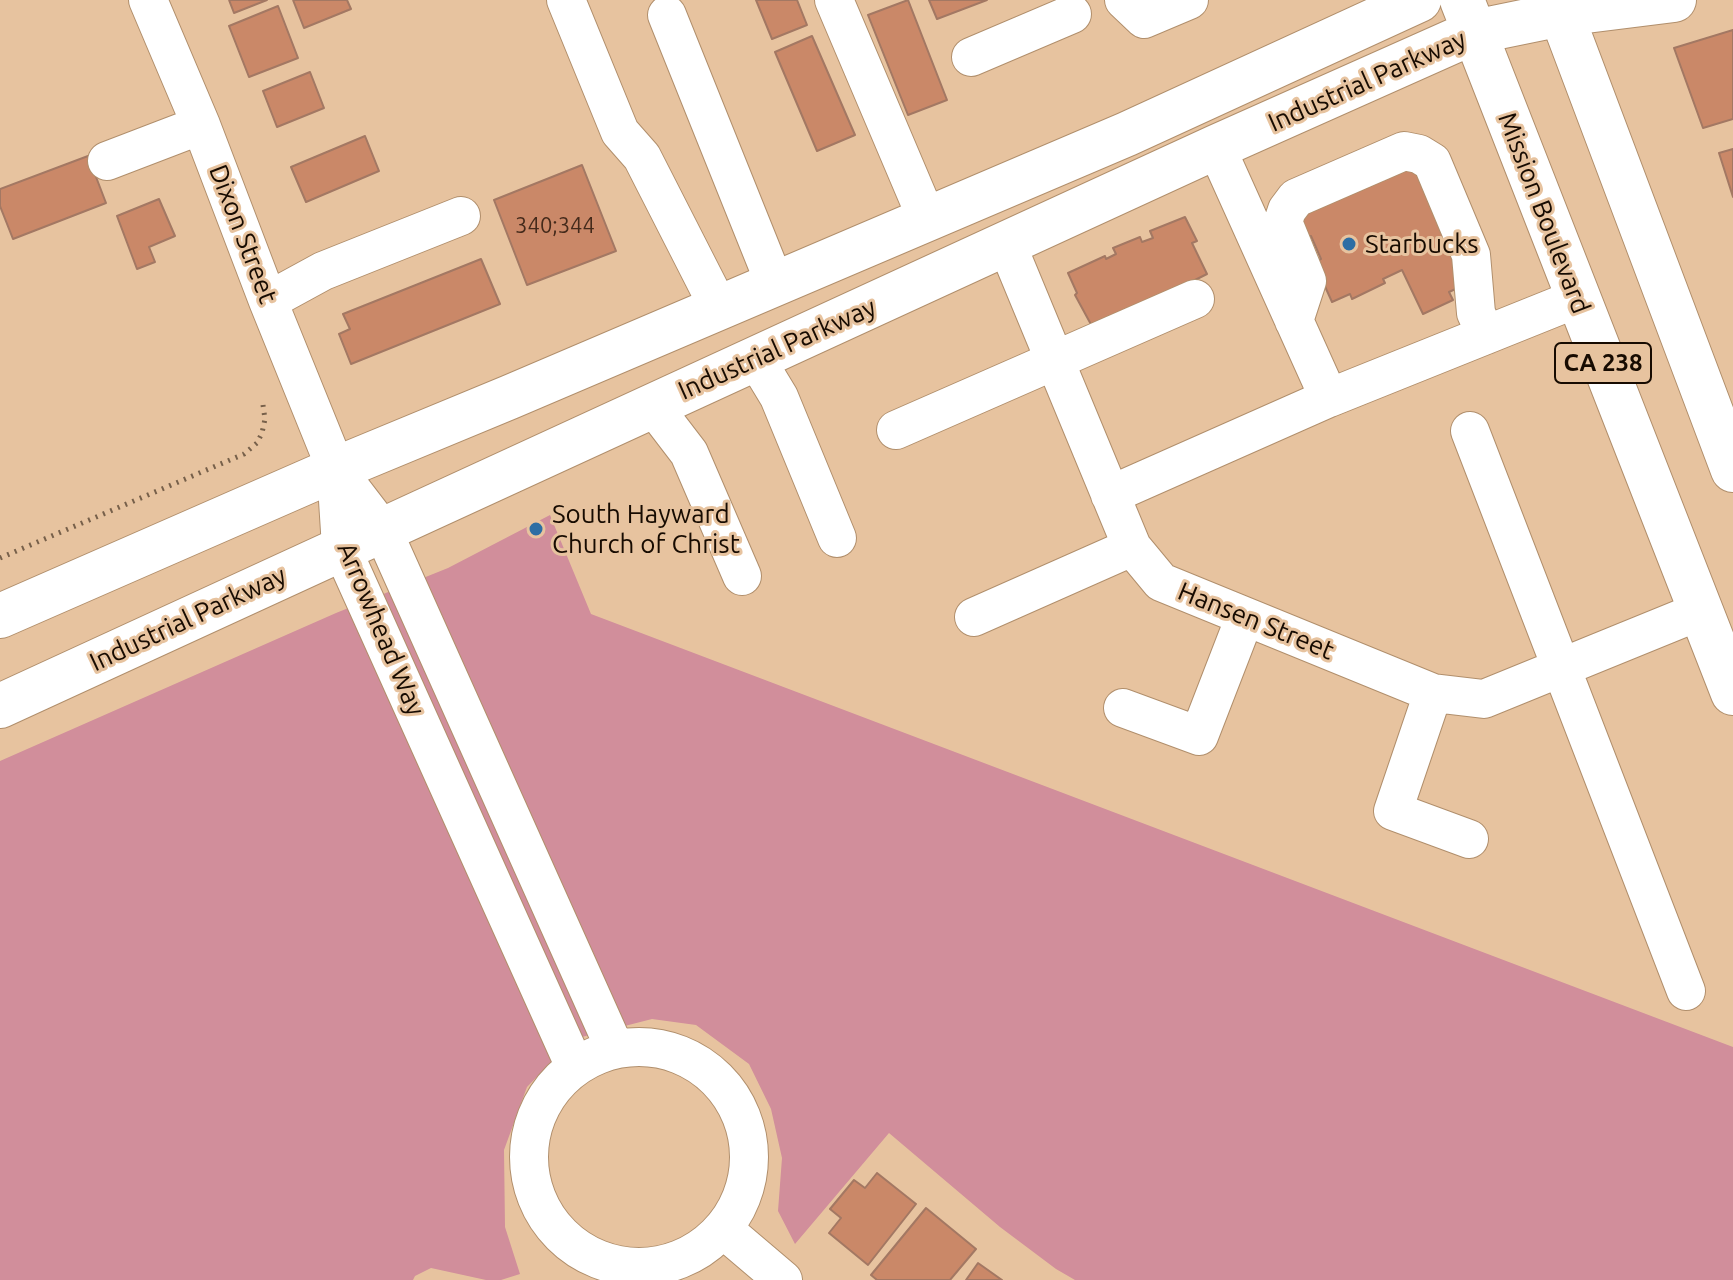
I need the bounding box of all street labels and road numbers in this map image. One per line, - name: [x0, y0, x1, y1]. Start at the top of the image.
- street label: Industrial Parkway: [1263, 23, 1471, 139]
- street label: Mission Boulevard: [1491, 108, 1597, 318]
- street label: Dixon Street: [202, 160, 284, 308]
- street label: Industrial Parkway: [673, 291, 881, 407]
- road number: CA 238: [1555, 343, 1651, 383]
- street label: Arrowhead Way: [330, 538, 432, 720]
- street label: Industrial Parkway: [85, 560, 291, 678]
- street label: Hansen Street: [1173, 576, 1339, 666]

